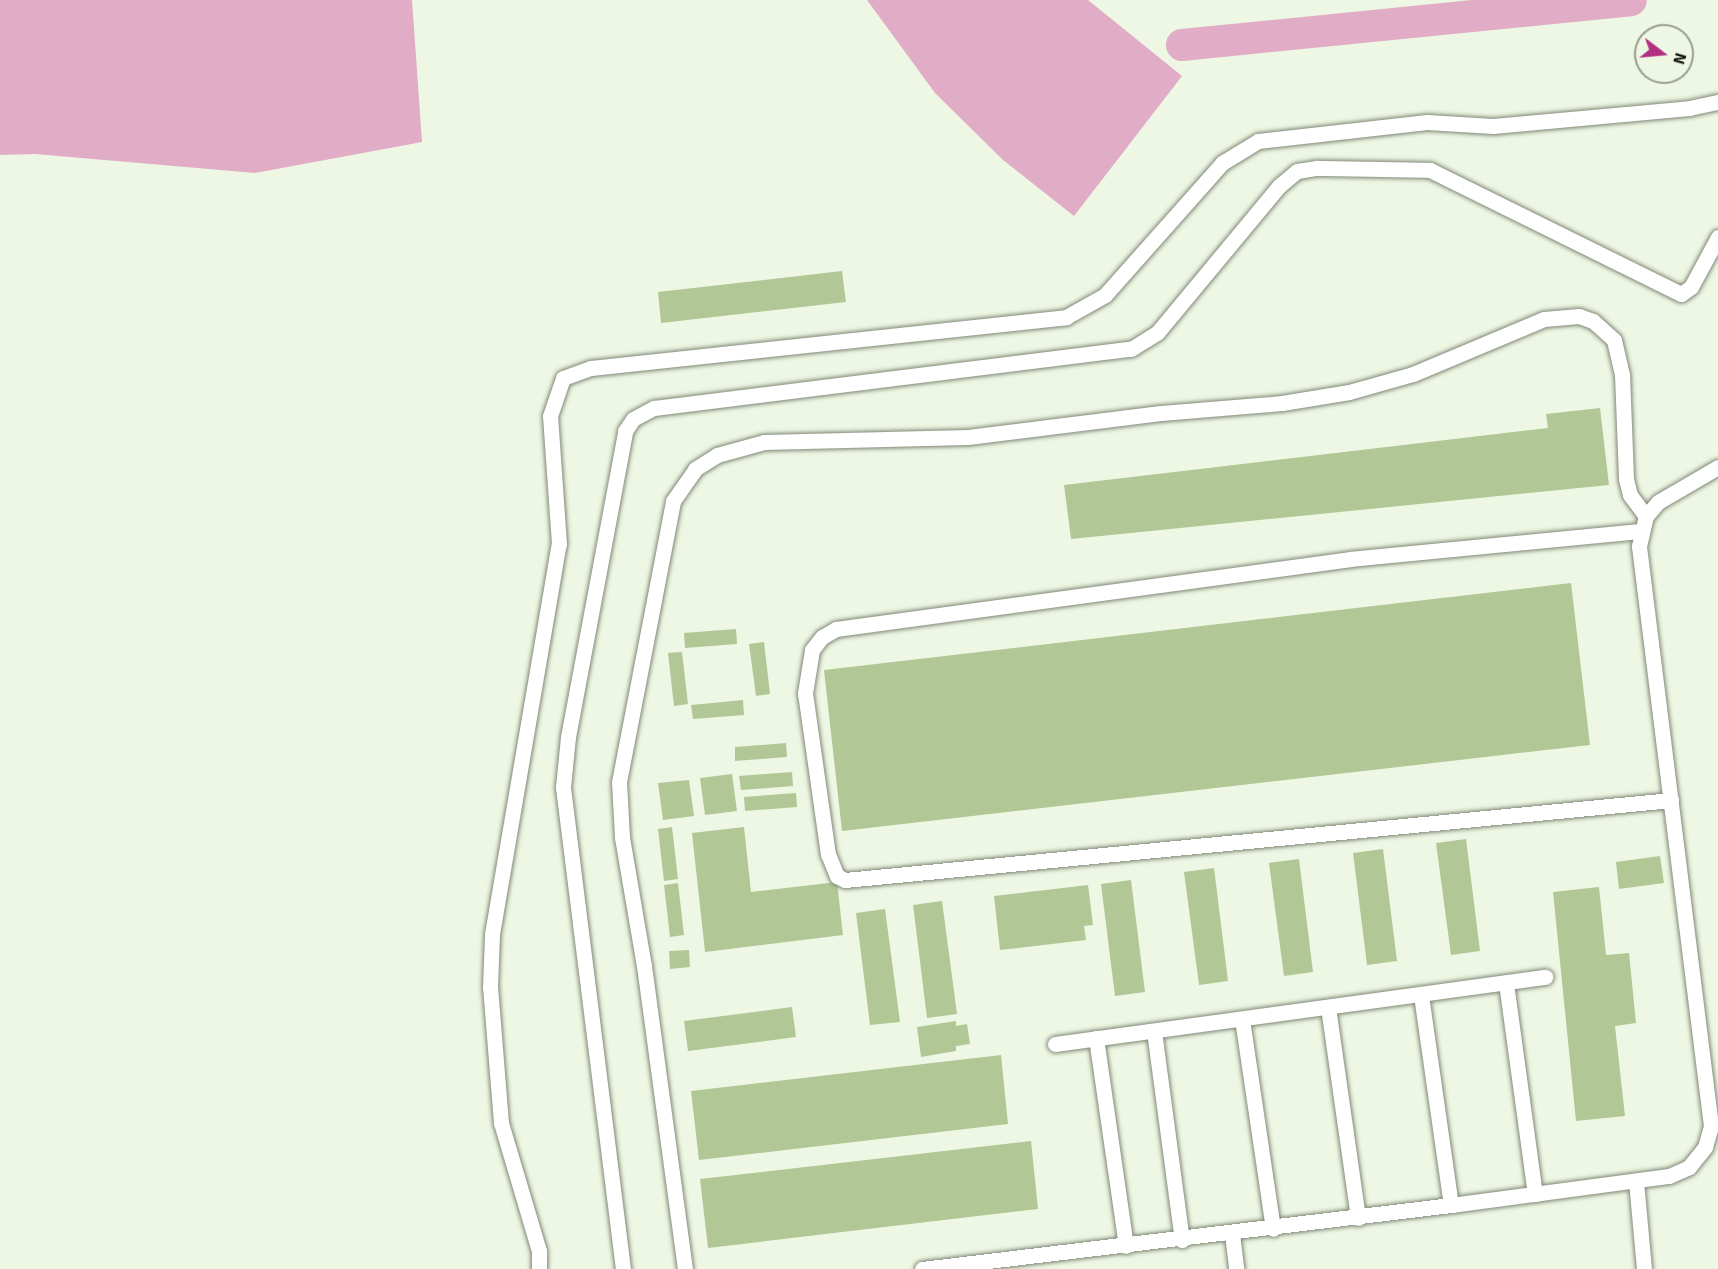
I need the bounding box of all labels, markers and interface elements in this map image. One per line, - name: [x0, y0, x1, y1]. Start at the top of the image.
- north arrow: [1634, 24, 1694, 84]
- text: N: [1668, 50, 1691, 67]

